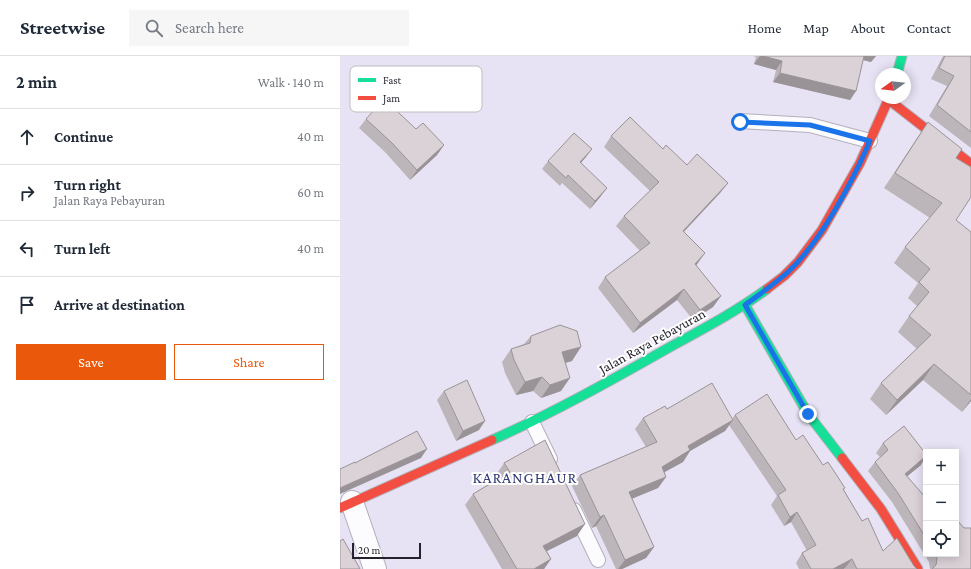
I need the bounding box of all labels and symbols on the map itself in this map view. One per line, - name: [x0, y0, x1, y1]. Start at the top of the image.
- legend: [350, 66, 482, 112]
- north arrow: [875, 68, 911, 104]
- text: Fast: [383, 74, 402, 86]
- text: Jam: [382, 92, 400, 105]
- route start: [731, 113, 749, 131]
- street label: Jalan Raya Pebayuran: [594, 305, 709, 378]
- route end: [799, 405, 817, 423]
- district label: KARANGHAUR: [473, 469, 577, 486]
- scale bar: [352, 541, 421, 560]

